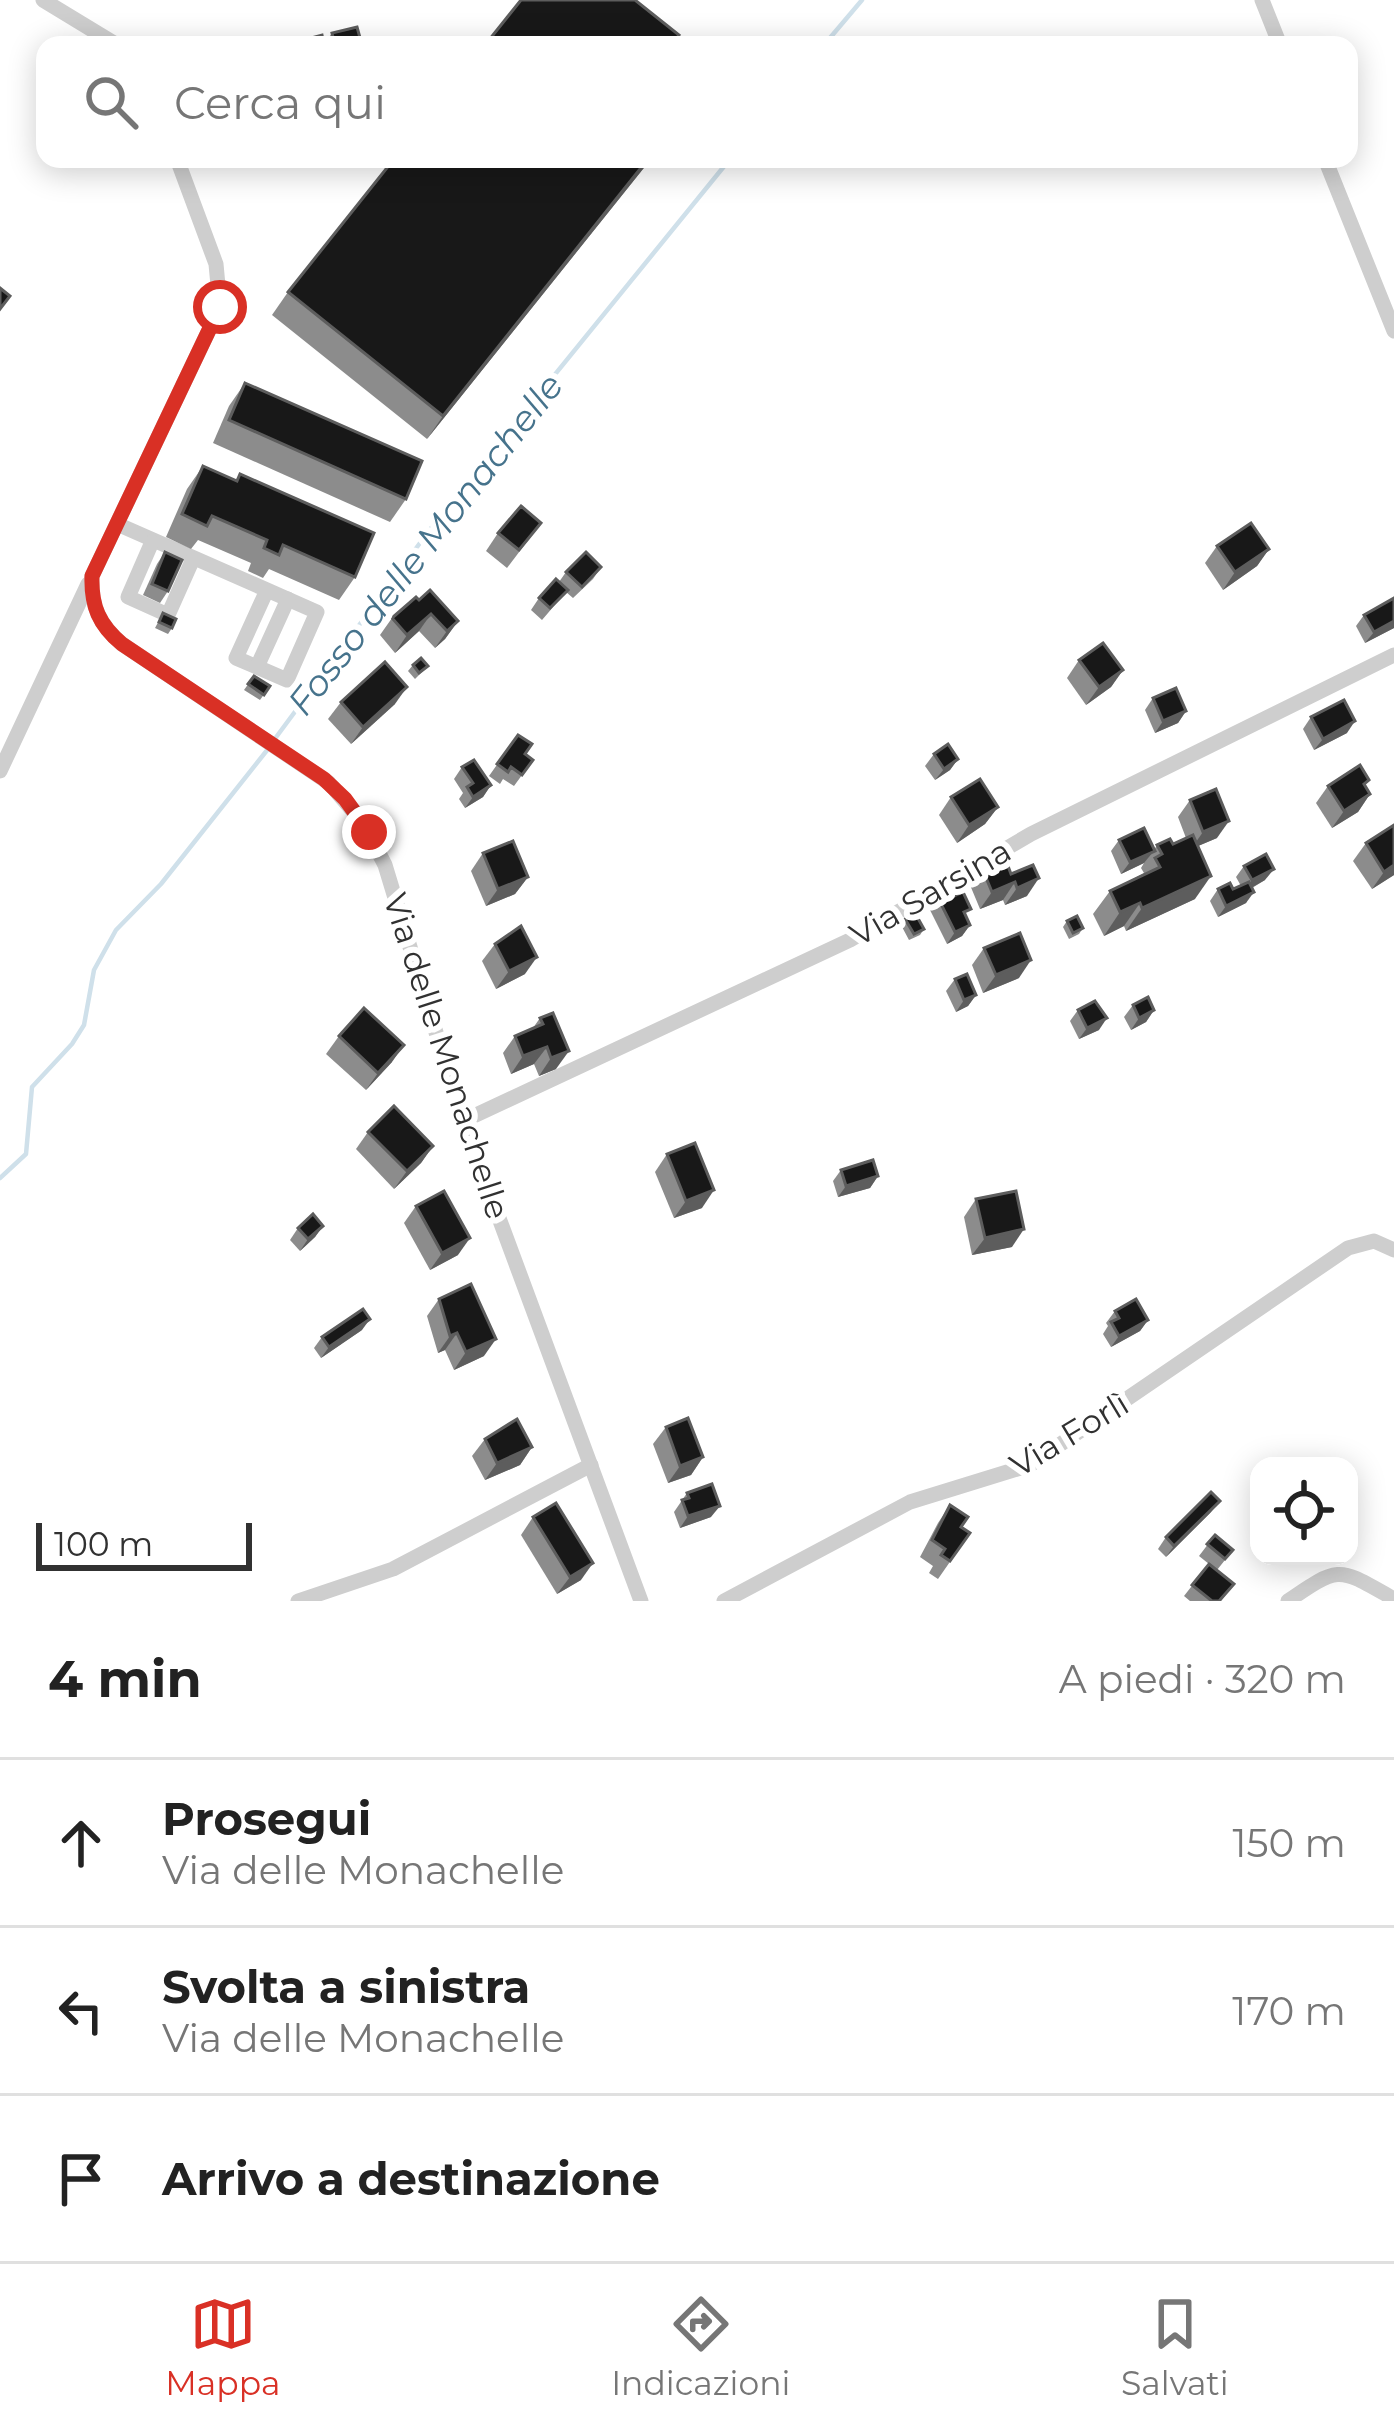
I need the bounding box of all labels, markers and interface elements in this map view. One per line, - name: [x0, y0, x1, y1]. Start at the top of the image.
- search box: [36, 36, 1358, 168]
- icon: search: [78, 69, 144, 135]
- text: Cerca qui: [174, 75, 386, 130]
- route start: [193, 280, 247, 334]
- water label: Fosso delle Monachelle: [278, 364, 572, 724]
- route end: [342, 805, 396, 859]
- street label: Via Sarsina: [842, 830, 1018, 954]
- street label: Via delle Monachelle: [375, 888, 519, 1224]
- street label: Via Forlì: [1002, 1383, 1136, 1485]
- map controls: [1250, 1457, 1358, 1565]
- button: locate: [1250, 1457, 1358, 1565]
- scale bar: [36, 1517, 252, 1570]
- text: 100 m: [54, 1524, 153, 1564]
- text: 4 min: [48, 1648, 202, 1710]
- text: A piedi · 320 m: [1059, 1655, 1346, 1703]
- text: Prosegui: [162, 1791, 371, 1846]
- icon: ahead: [48, 1810, 114, 1876]
- text: 150 m: [1232, 1819, 1346, 1867]
- text: Via delle Monachelle: [162, 1846, 564, 1894]
- text: Svolta a sinistra: [162, 1959, 530, 2014]
- icon: left: [48, 1978, 114, 2044]
- text: 170 m: [1232, 1987, 1346, 2035]
- text: Via delle Monachelle: [162, 2014, 564, 2062]
- icon: arrive: [48, 2146, 114, 2212]
- text: Arrivo a destinazione: [162, 2151, 660, 2206]
- tab: Mappa: [165, 2291, 280, 2403]
- tab: Indicazioni: [611, 2291, 790, 2403]
- tab: Salvati: [1121, 2291, 1229, 2403]

